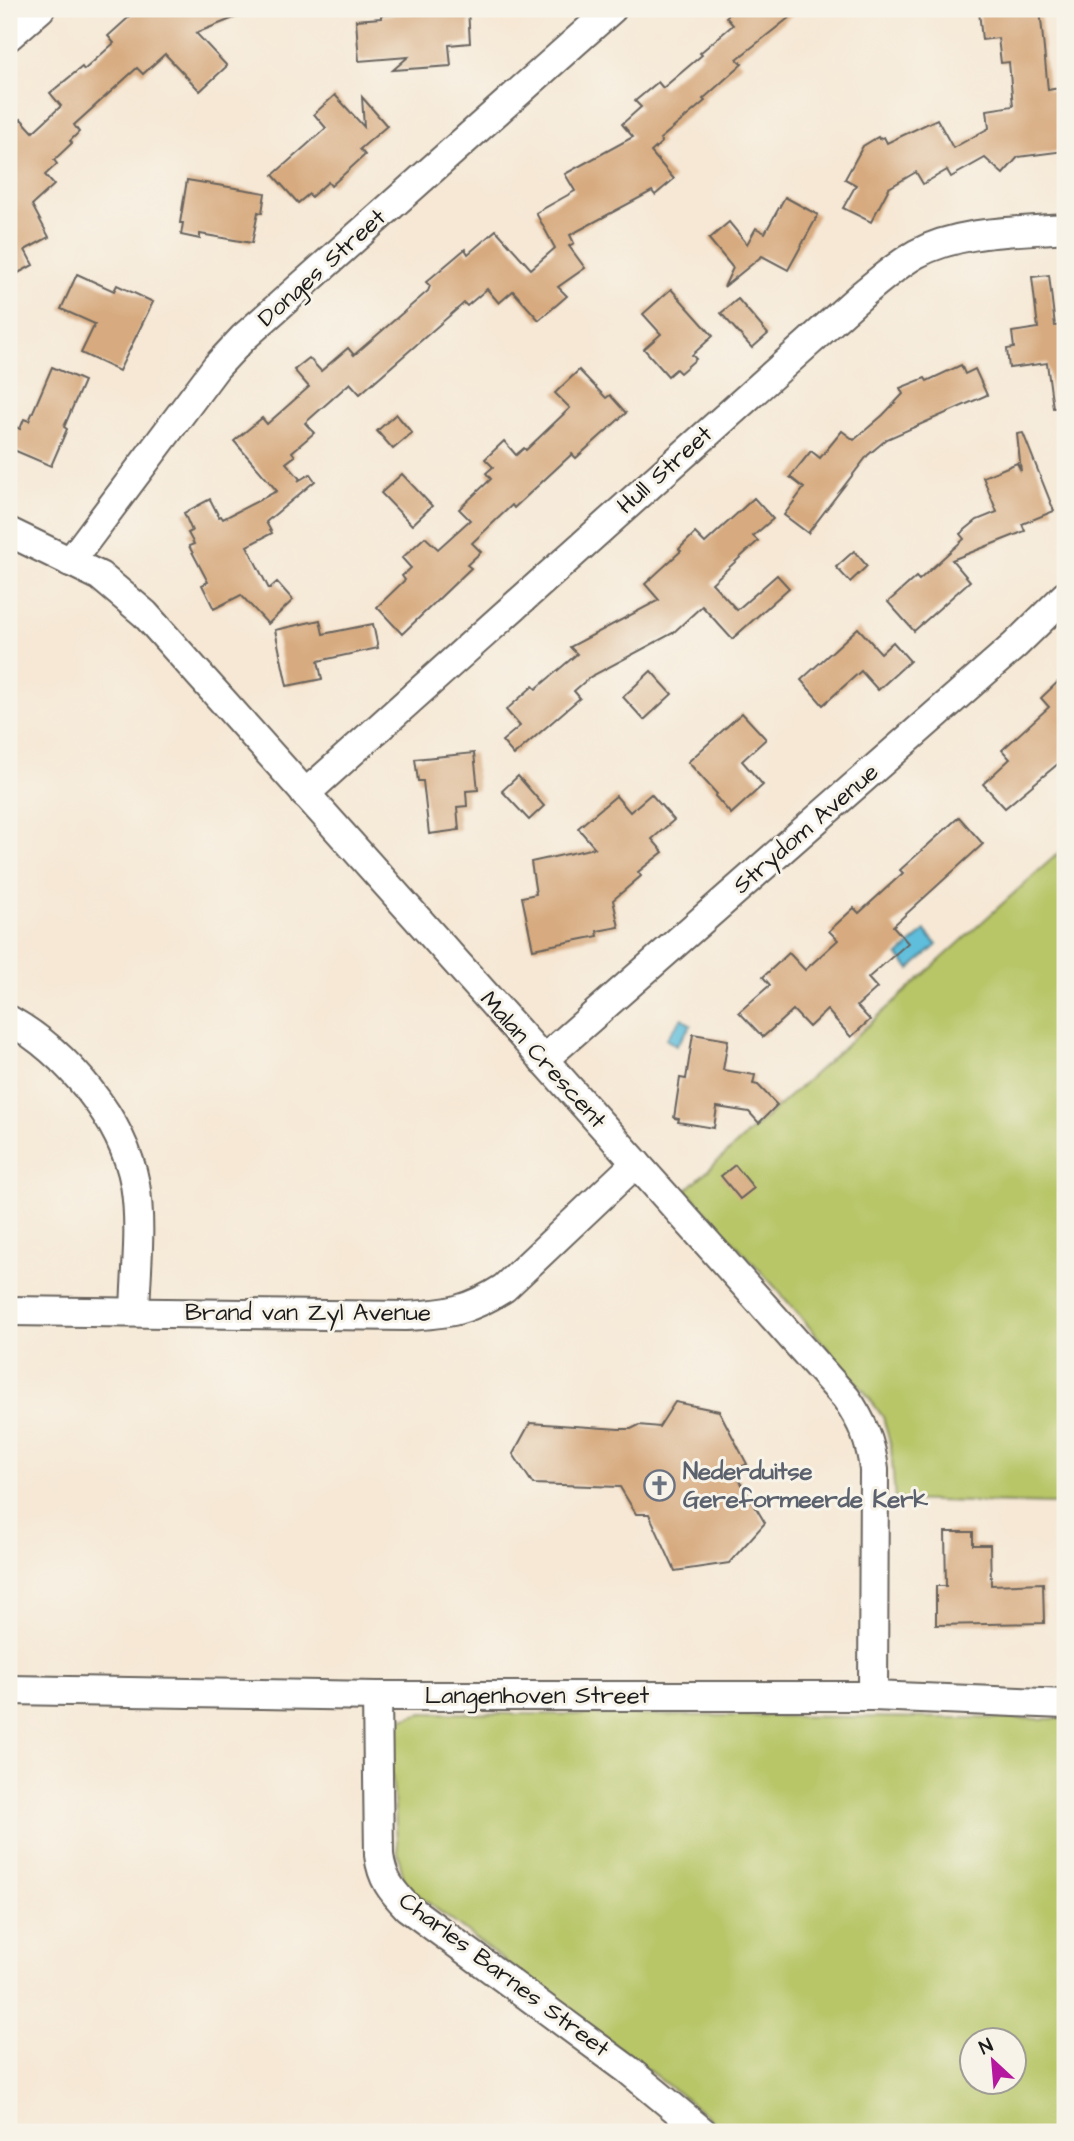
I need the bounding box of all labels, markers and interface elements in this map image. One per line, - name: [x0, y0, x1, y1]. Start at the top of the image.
- street label: Donges Street: [250, 201, 395, 336]
- street label: Hull Street: [610, 418, 720, 522]
- street label: Strydom Avenue: [726, 756, 887, 903]
- street label: Malan Crescent: [472, 984, 614, 1137]
- street label: Brand van Zyl Avenue: [185, 1296, 431, 1331]
- place label: Nederduitse Gereformeerde Kerk: [683, 1455, 928, 1517]
- church icon: Nederduitse Gereformeerde Kerk: [643, 1469, 677, 1503]
- street label: Langenhoven Street: [425, 1679, 650, 1714]
- street label: Charles Barnes Street: [392, 1884, 617, 2066]
- north arrow: [958, 2025, 1028, 2096]
- text: N: [975, 2032, 998, 2062]

